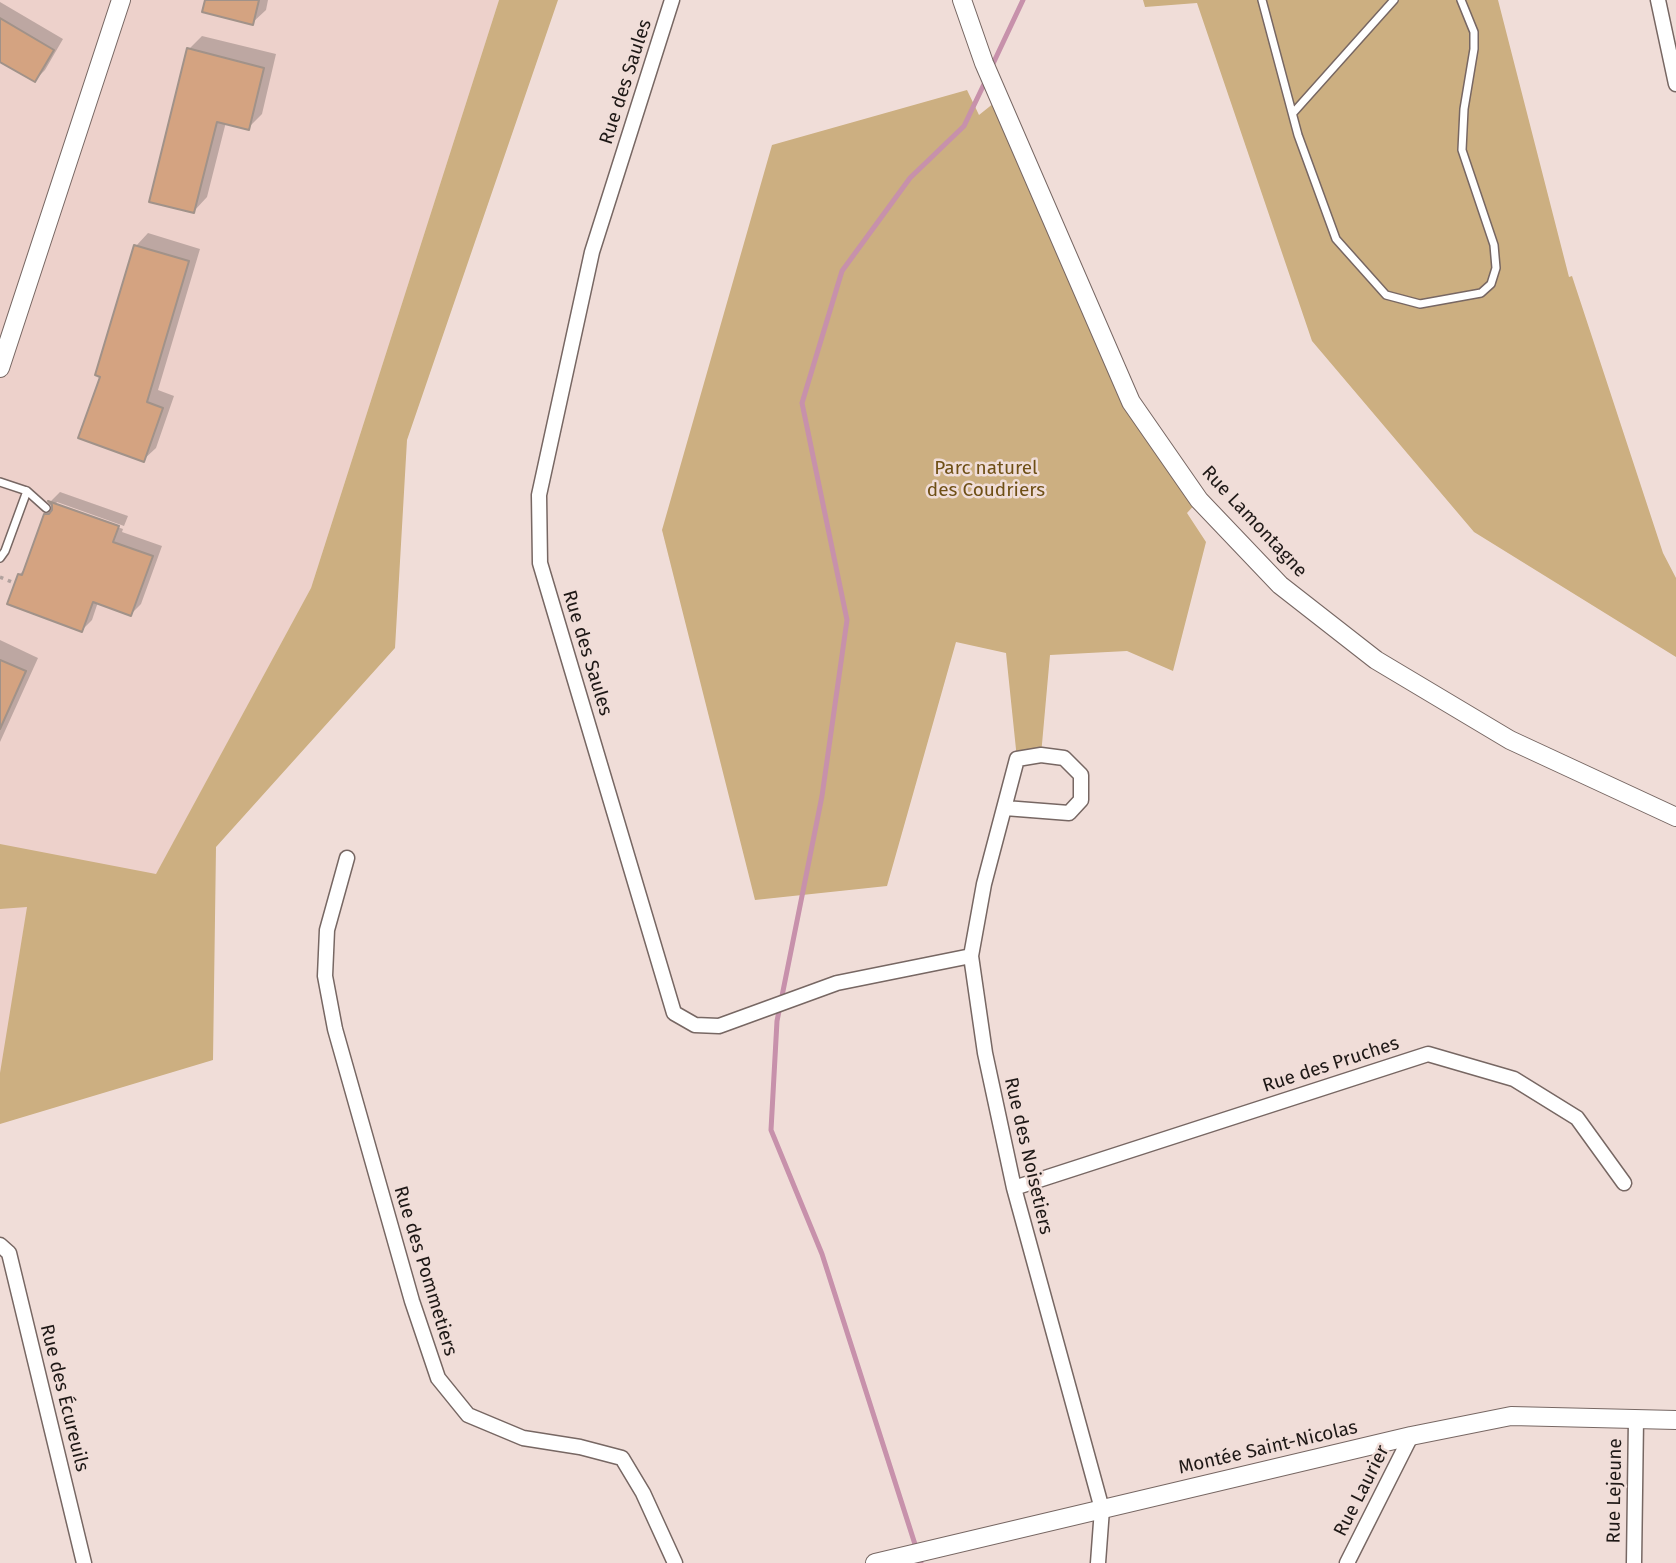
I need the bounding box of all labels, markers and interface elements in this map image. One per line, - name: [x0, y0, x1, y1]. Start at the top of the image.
- street label: Rue des Saules: [595, 17, 657, 147]
- park label: Parc naturel des Coudriers: [927, 458, 1045, 502]
- street label: Rue Lamontagne: [1196, 461, 1312, 583]
- street label: Rue des Saules: [557, 587, 617, 719]
- street label: Rue des Pruches: [1260, 1032, 1402, 1098]
- street label: Rue des Noisetiers: [999, 1075, 1057, 1237]
- street label: Rue des Pommetiers: [388, 1183, 462, 1359]
- street label: Rue des Écureuils: [35, 1322, 93, 1474]
- street label: Montée Saint-Nicolas: [1176, 1416, 1360, 1480]
- street label: Rue Lejeune: [1603, 1438, 1627, 1544]
- street label: Rue Laurier: [1329, 1442, 1395, 1540]

